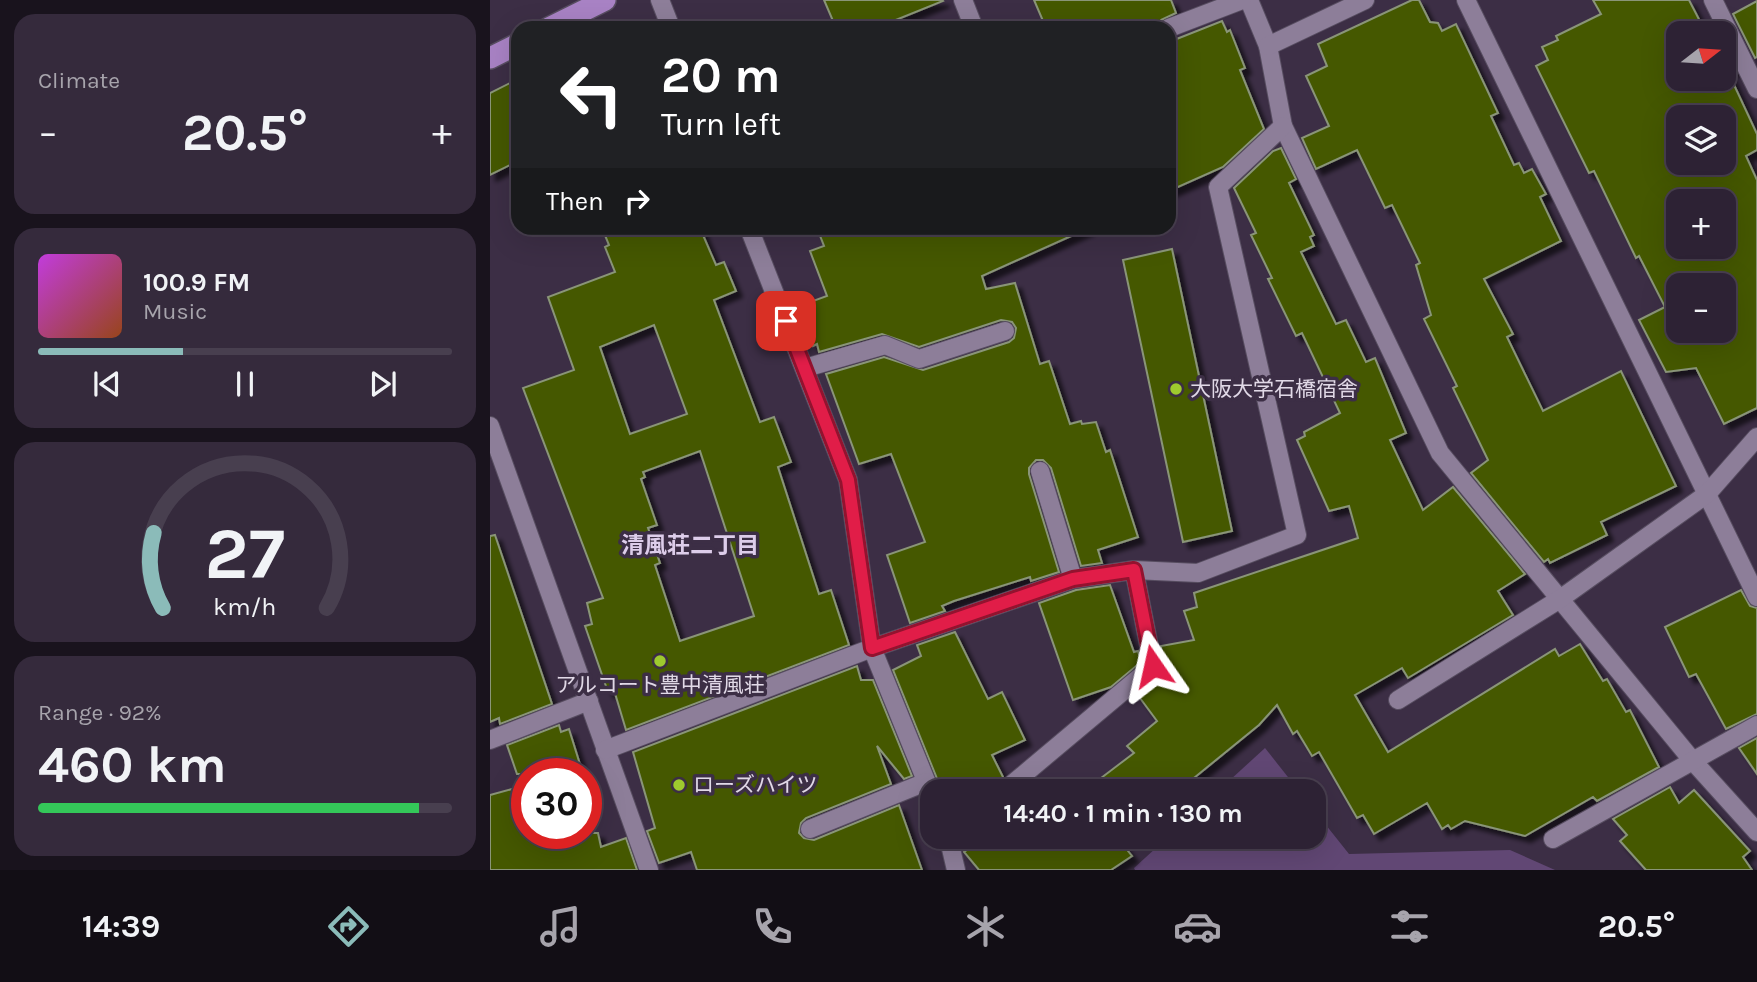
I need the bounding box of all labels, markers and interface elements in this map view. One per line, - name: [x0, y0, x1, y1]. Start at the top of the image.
- north arrow: [1666, 21, 1736, 91]
- map controls: [1666, 21, 1736, 343]
- text: 20 m: [661, 47, 781, 104]
- icon: left: [546, 49, 637, 140]
- text: Climate: [38, 67, 120, 94]
- text: 20.5°: [182, 102, 308, 163]
- button: layers: [1666, 105, 1736, 175]
- text: Turn left: [661, 106, 781, 143]
- text: −: [38, 110, 58, 155]
- text: +: [432, 110, 452, 155]
- icon: right: [618, 182, 656, 220]
- text: Then: [546, 186, 604, 217]
- button: +: [1666, 189, 1736, 259]
- text: 100.9 FM: [143, 267, 250, 298]
- button: −: [1666, 273, 1736, 343]
- pin: [756, 291, 816, 351]
- text: Music: [143, 298, 207, 325]
- icon: arrive: [767, 302, 805, 340]
- icon: previous: [88, 365, 126, 403]
- icon: pause: [226, 365, 264, 403]
- icon: next: [364, 365, 402, 403]
- place label: 大阪大学石橋宿舎: [1190, 377, 1358, 401]
- marker: 大阪大学石橋宿舎: [1168, 381, 1184, 397]
- text: 27: [205, 511, 285, 596]
- district label: 清風荘二丁目: [621, 532, 759, 559]
- text: km/h: [213, 592, 277, 621]
- position arrow: [1116, 629, 1190, 703]
- marker: アルコート豊中清風荘: [652, 653, 668, 669]
- place label: アルコート豊中清風荘: [555, 673, 765, 697]
- text: Range · 92%: [38, 699, 162, 726]
- text: 460 km: [38, 734, 227, 795]
- speed limit sign: 30: [511, 758, 602, 849]
- place label: ローズハイツ: [693, 773, 818, 797]
- marker: ローズハイツ: [671, 777, 687, 793]
- text: 14:40 · 1 min · 130 m: [1003, 798, 1243, 829]
- icon: directions: [324, 902, 373, 951]
- icon: music: [536, 902, 585, 951]
- icon: phone: [748, 902, 797, 951]
- icon: climate: [961, 902, 1010, 951]
- icon: car: [1173, 902, 1222, 951]
- icon: filters: [1385, 902, 1434, 951]
- text: 14:39: [82, 908, 160, 945]
- text: 20.5°: [1598, 908, 1675, 945]

